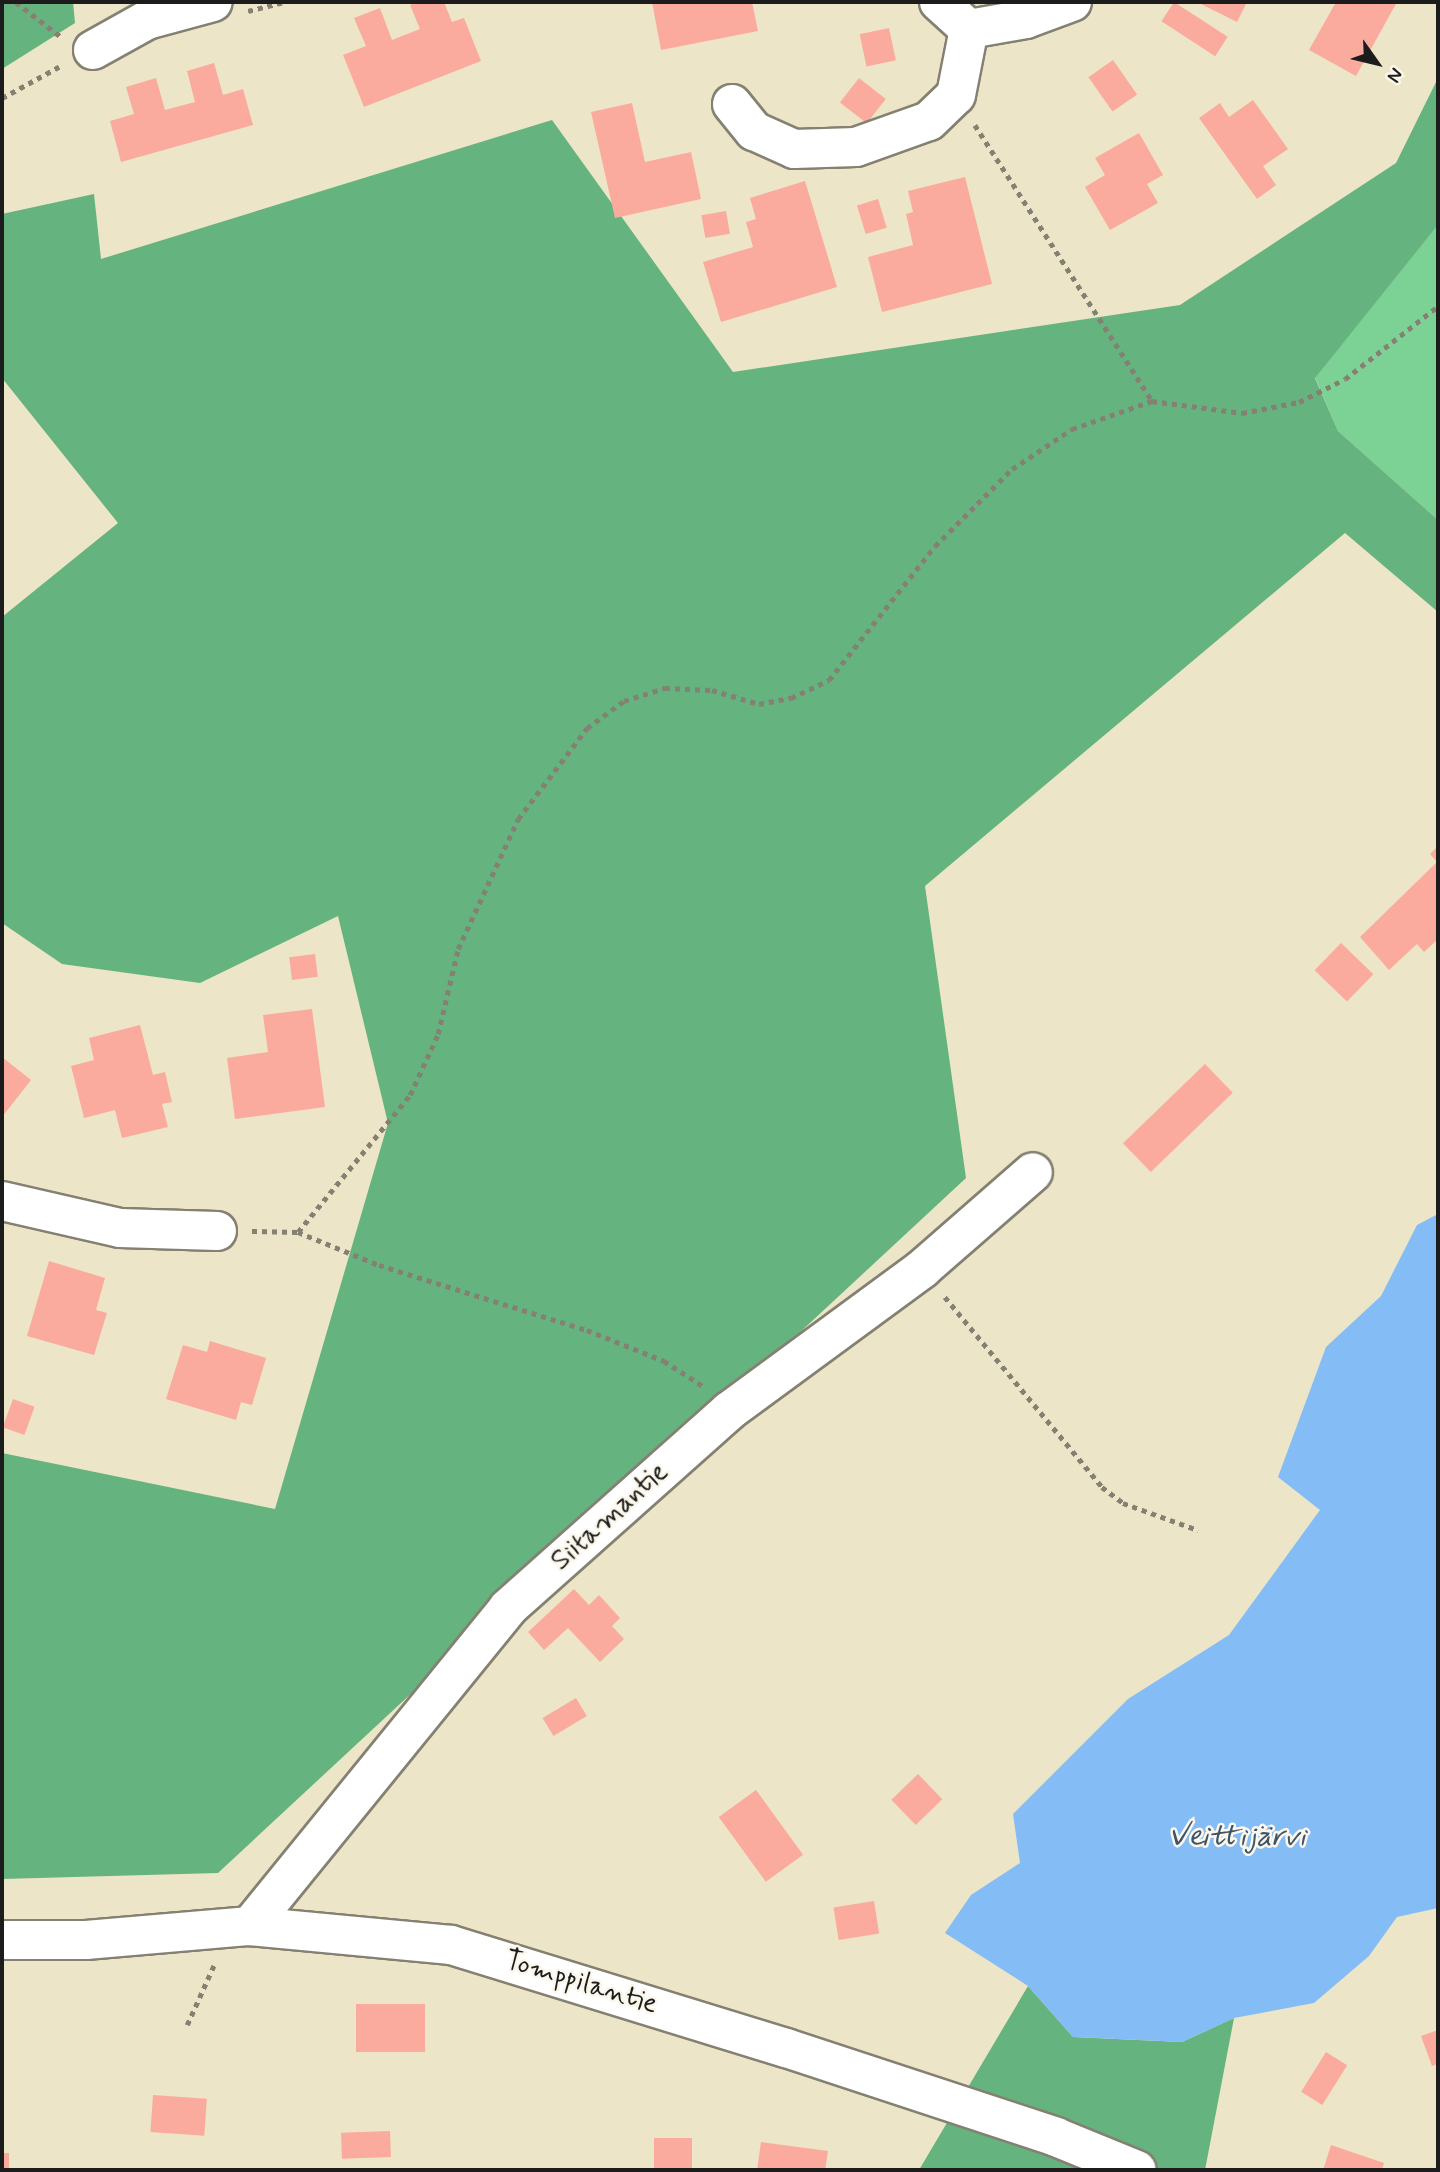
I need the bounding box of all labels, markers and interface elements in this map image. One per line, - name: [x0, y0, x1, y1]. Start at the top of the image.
- north arrow: [1342, 28, 1412, 98]
- text: N: [1381, 63, 1409, 87]
- street label: Siitamantie: [545, 1456, 675, 1578]
- water label: Veittijärvi: [1168, 1819, 1306, 1855]
- street label: Tomppilantie: [501, 1944, 661, 2022]

